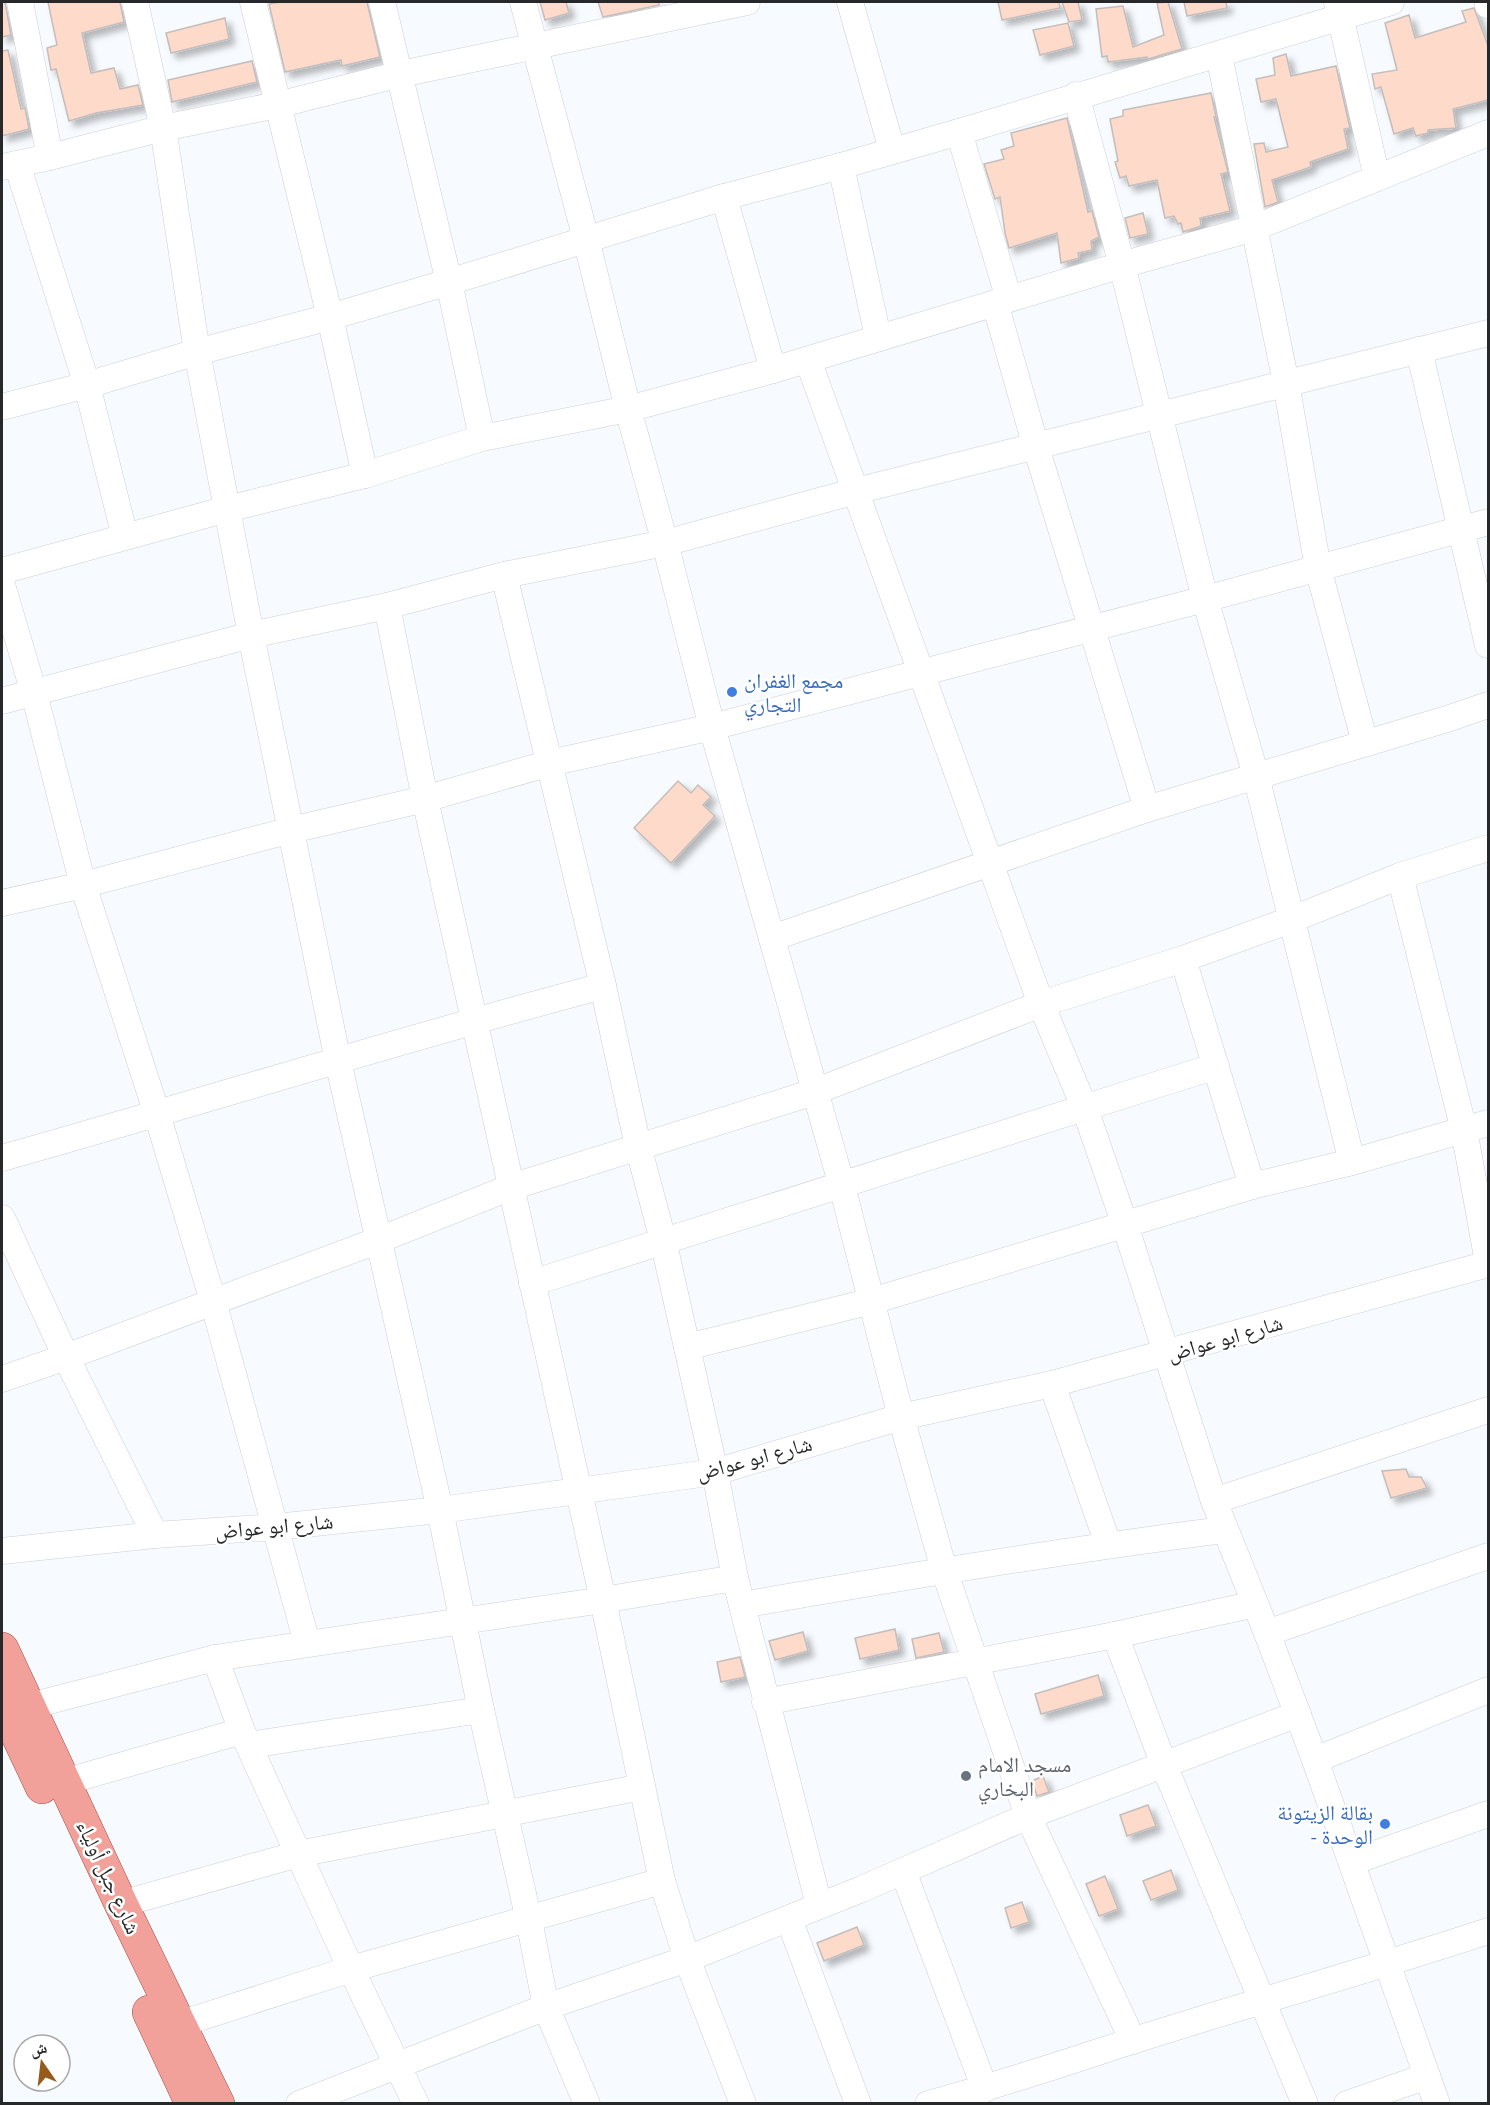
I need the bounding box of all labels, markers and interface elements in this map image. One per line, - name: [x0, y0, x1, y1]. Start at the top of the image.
- place label: مجمع الغفران التجاري: [744, 666, 843, 721]
- marker: مجمع الغفران التجاري: [725, 685, 739, 699]
- street label: شارع ابو عواض: [1164, 1308, 1286, 1368]
- street label: شارع ابو عواض: [693, 1429, 815, 1487]
- street label: شارع ابو عواض: [214, 1506, 334, 1546]
- place label: مسجد الامام البخاري: [978, 1750, 1071, 1805]
- marker: مسجد الامام البخاري: [959, 1769, 973, 1783]
- place label: بقالة الزيتونة - الوحدة: [1277, 1798, 1373, 1851]
- street label: شارع جبل أولياء: [70, 1815, 148, 1939]
- marker: بقالة الزيتونة - الوحدة: [1378, 1817, 1392, 1831]
- north arrow: [12, 2033, 72, 2093]
- text: ش: [27, 2036, 49, 2061]

